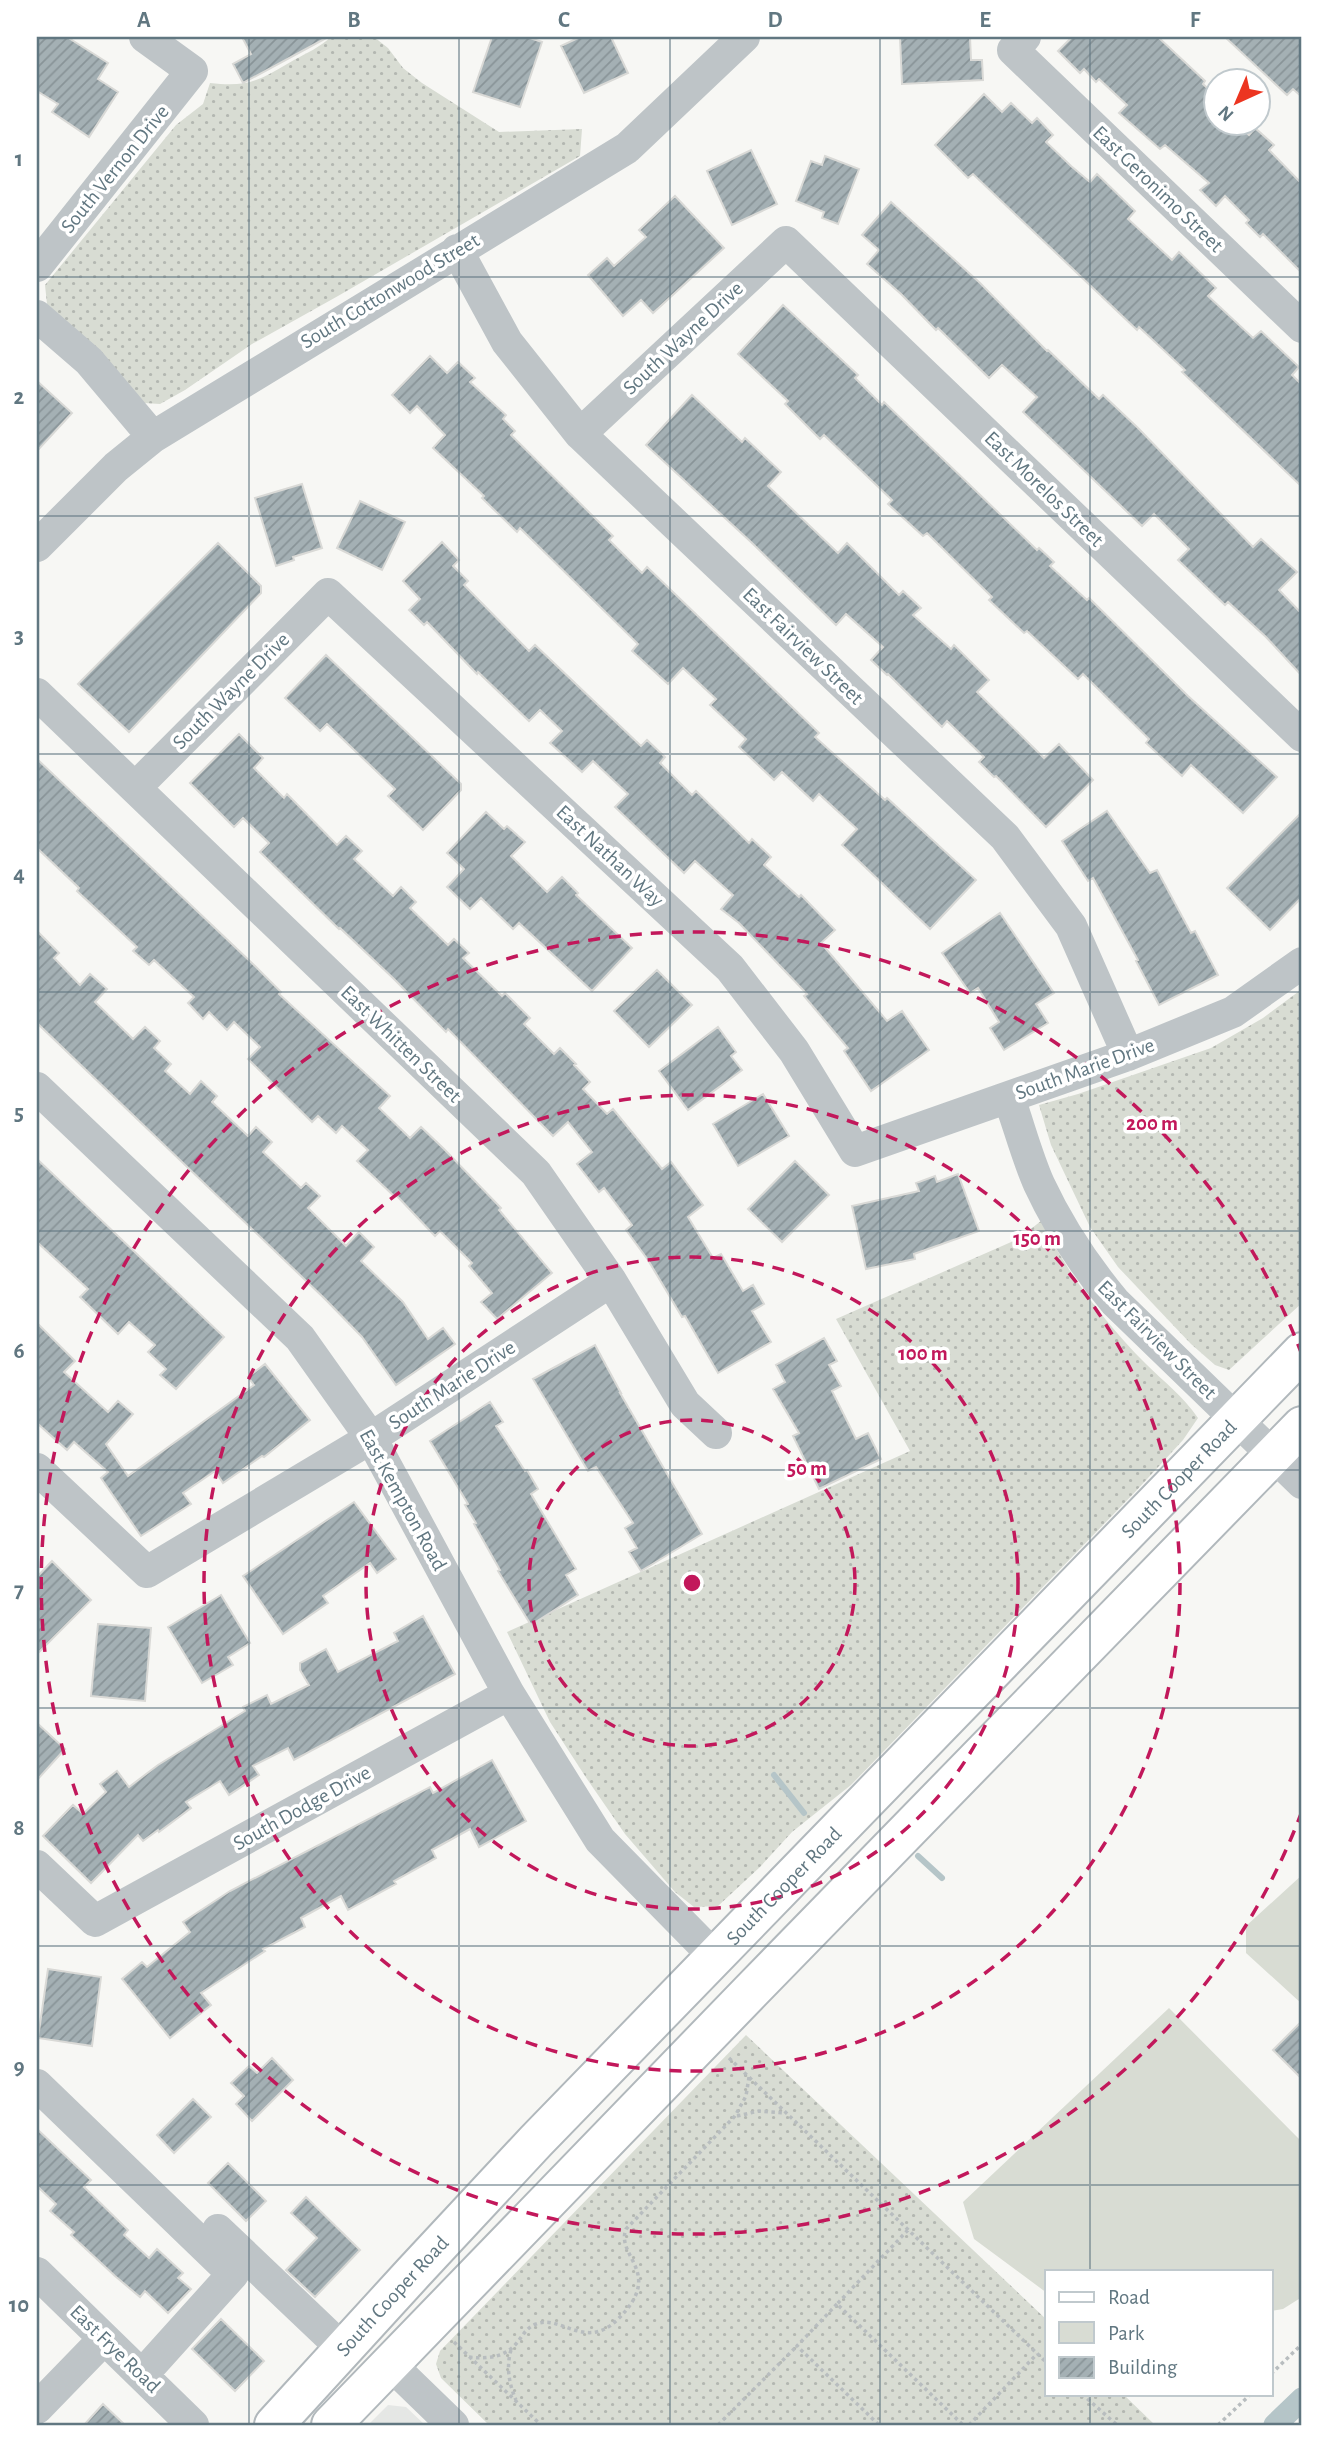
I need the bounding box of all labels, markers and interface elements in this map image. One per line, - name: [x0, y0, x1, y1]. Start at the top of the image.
- text: A: [137, 9, 151, 32]
- text: B: [347, 9, 361, 32]
- text: C: [558, 9, 570, 32]
- text: D: [767, 9, 783, 32]
- text: E: [979, 9, 991, 32]
- text: F: [1190, 9, 1201, 32]
- north arrow: [1202, 66, 1272, 136]
- street label: South Vernon Drive: [57, 101, 173, 237]
- text: N: [1215, 102, 1238, 125]
- street label: East Geronimo Street: [1089, 122, 1227, 256]
- text: 1: [15, 148, 23, 171]
- street label: South Cottonwood Street: [297, 229, 483, 353]
- street label: South Wayne Drive: [619, 277, 747, 399]
- text: 2: [14, 386, 25, 409]
- street label: East Morelos Street: [981, 427, 1108, 551]
- street label: East Fairview Street: [739, 583, 867, 709]
- text: 3: [14, 625, 24, 648]
- street label: South Wayne Drive: [169, 629, 293, 753]
- street label: East Nathan Way: [552, 801, 668, 911]
- text: 4: [13, 863, 25, 886]
- street label: East Whitten Street: [337, 981, 465, 1107]
- street label: South Marie Drive: [1013, 1034, 1157, 1104]
- text: 5: [14, 1102, 24, 1125]
- text: 200 m: [1126, 1113, 1178, 1134]
- text: 150 m: [1013, 1228, 1061, 1249]
- street label: East Fairview Street: [1094, 1277, 1221, 1404]
- street label: South Marie Drive: [385, 1336, 519, 1434]
- text: 6: [13, 1340, 25, 1363]
- text: 100 m: [898, 1343, 948, 1364]
- street label: South Cooper Road: [1117, 1416, 1240, 1542]
- street label: East Kempton Road: [355, 1426, 451, 1574]
- text: 50 m: [787, 1458, 827, 1479]
- centre of rings: [680, 1571, 704, 1595]
- text: 7: [14, 1579, 24, 1602]
- street label: South Dodge Drive: [230, 1762, 374, 1854]
- text: 8: [13, 1817, 25, 1840]
- street label: South Cooper Road: [722, 1823, 845, 1949]
- text: 9: [13, 2056, 25, 2079]
- street label: South Cooper Road: [332, 2232, 453, 2360]
- legend: [1045, 2270, 1272, 2396]
- text: Road: [1108, 2287, 1150, 2308]
- text: 10: [9, 2294, 29, 2317]
- street label: East Frye Road: [66, 2301, 164, 2397]
- text: Park: [1108, 2323, 1145, 2344]
- text: Building: [1108, 2357, 1178, 2378]

